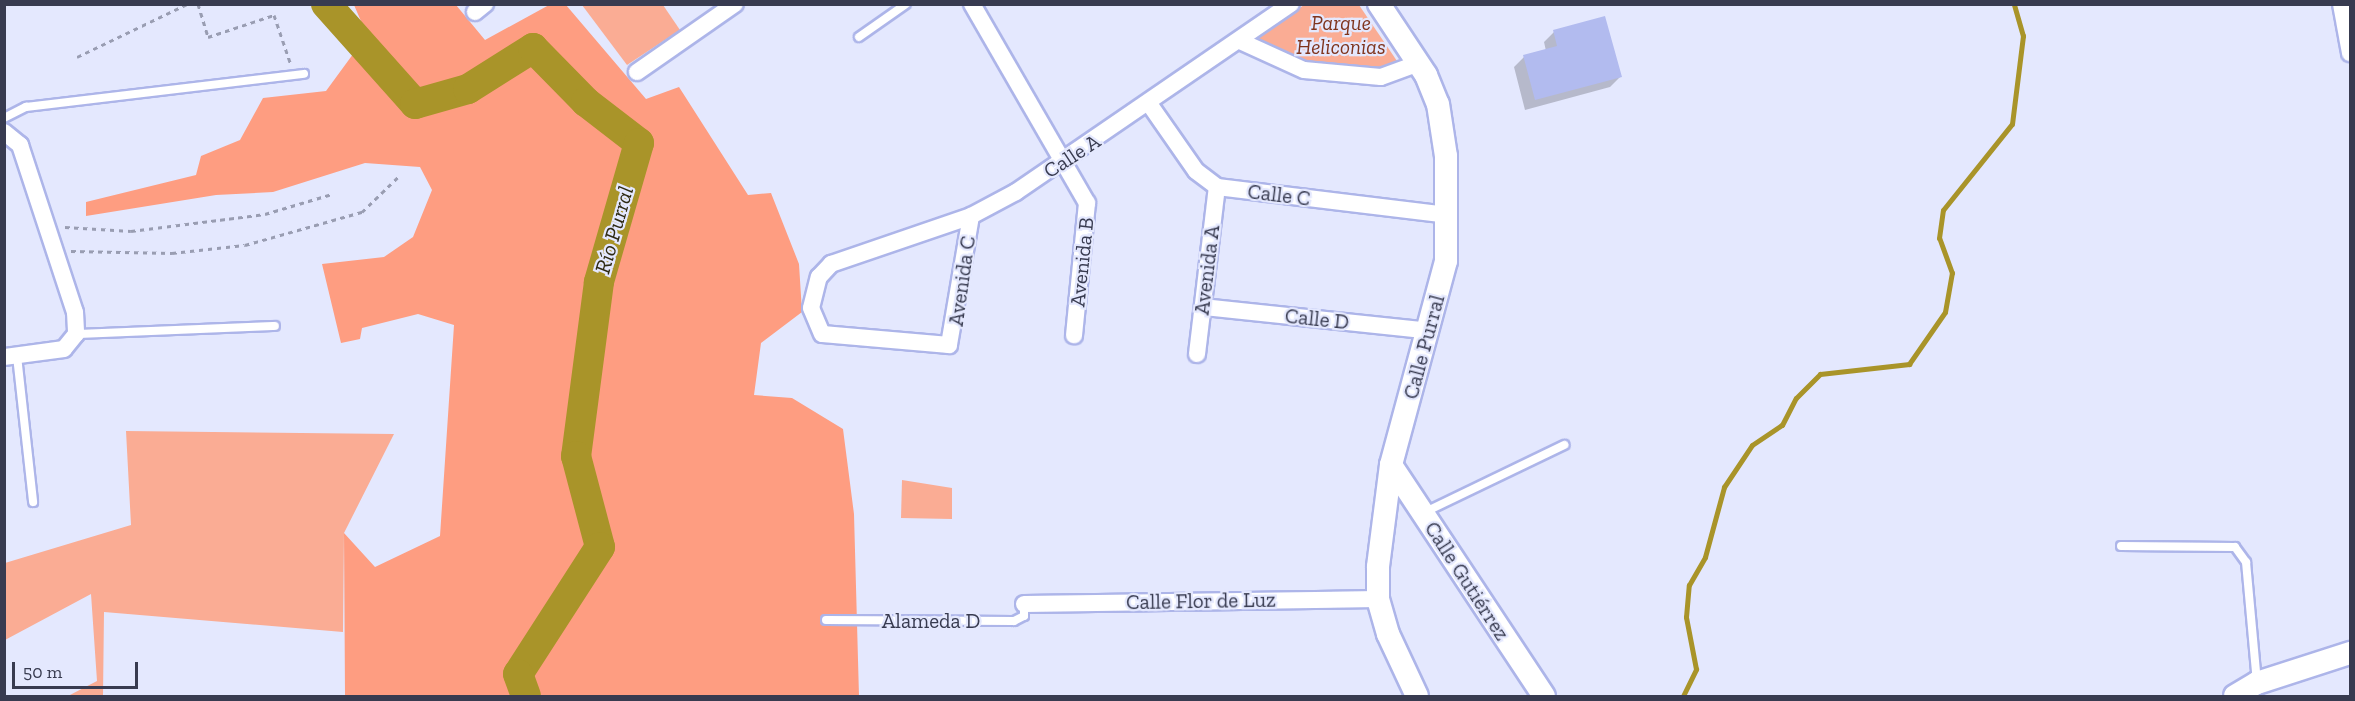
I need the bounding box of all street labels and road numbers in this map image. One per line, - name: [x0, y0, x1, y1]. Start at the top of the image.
- street label: Calle A: [1039, 128, 1105, 184]
- street label: Calle C: [1246, 179, 1312, 211]
- street label: Avenida B: [1065, 216, 1099, 308]
- street label: Avenida A: [1189, 223, 1225, 317]
- street label: Avenida C: [943, 234, 981, 328]
- street label: Calle Purral: [1398, 292, 1450, 402]
- street label: Calle D: [1284, 303, 1350, 335]
- street label: Calle Gutiérrez: [1419, 517, 1515, 645]
- street label: Calle Flor de Luz: [1126, 587, 1276, 615]
- street label: Alameda D: [882, 608, 980, 634]

